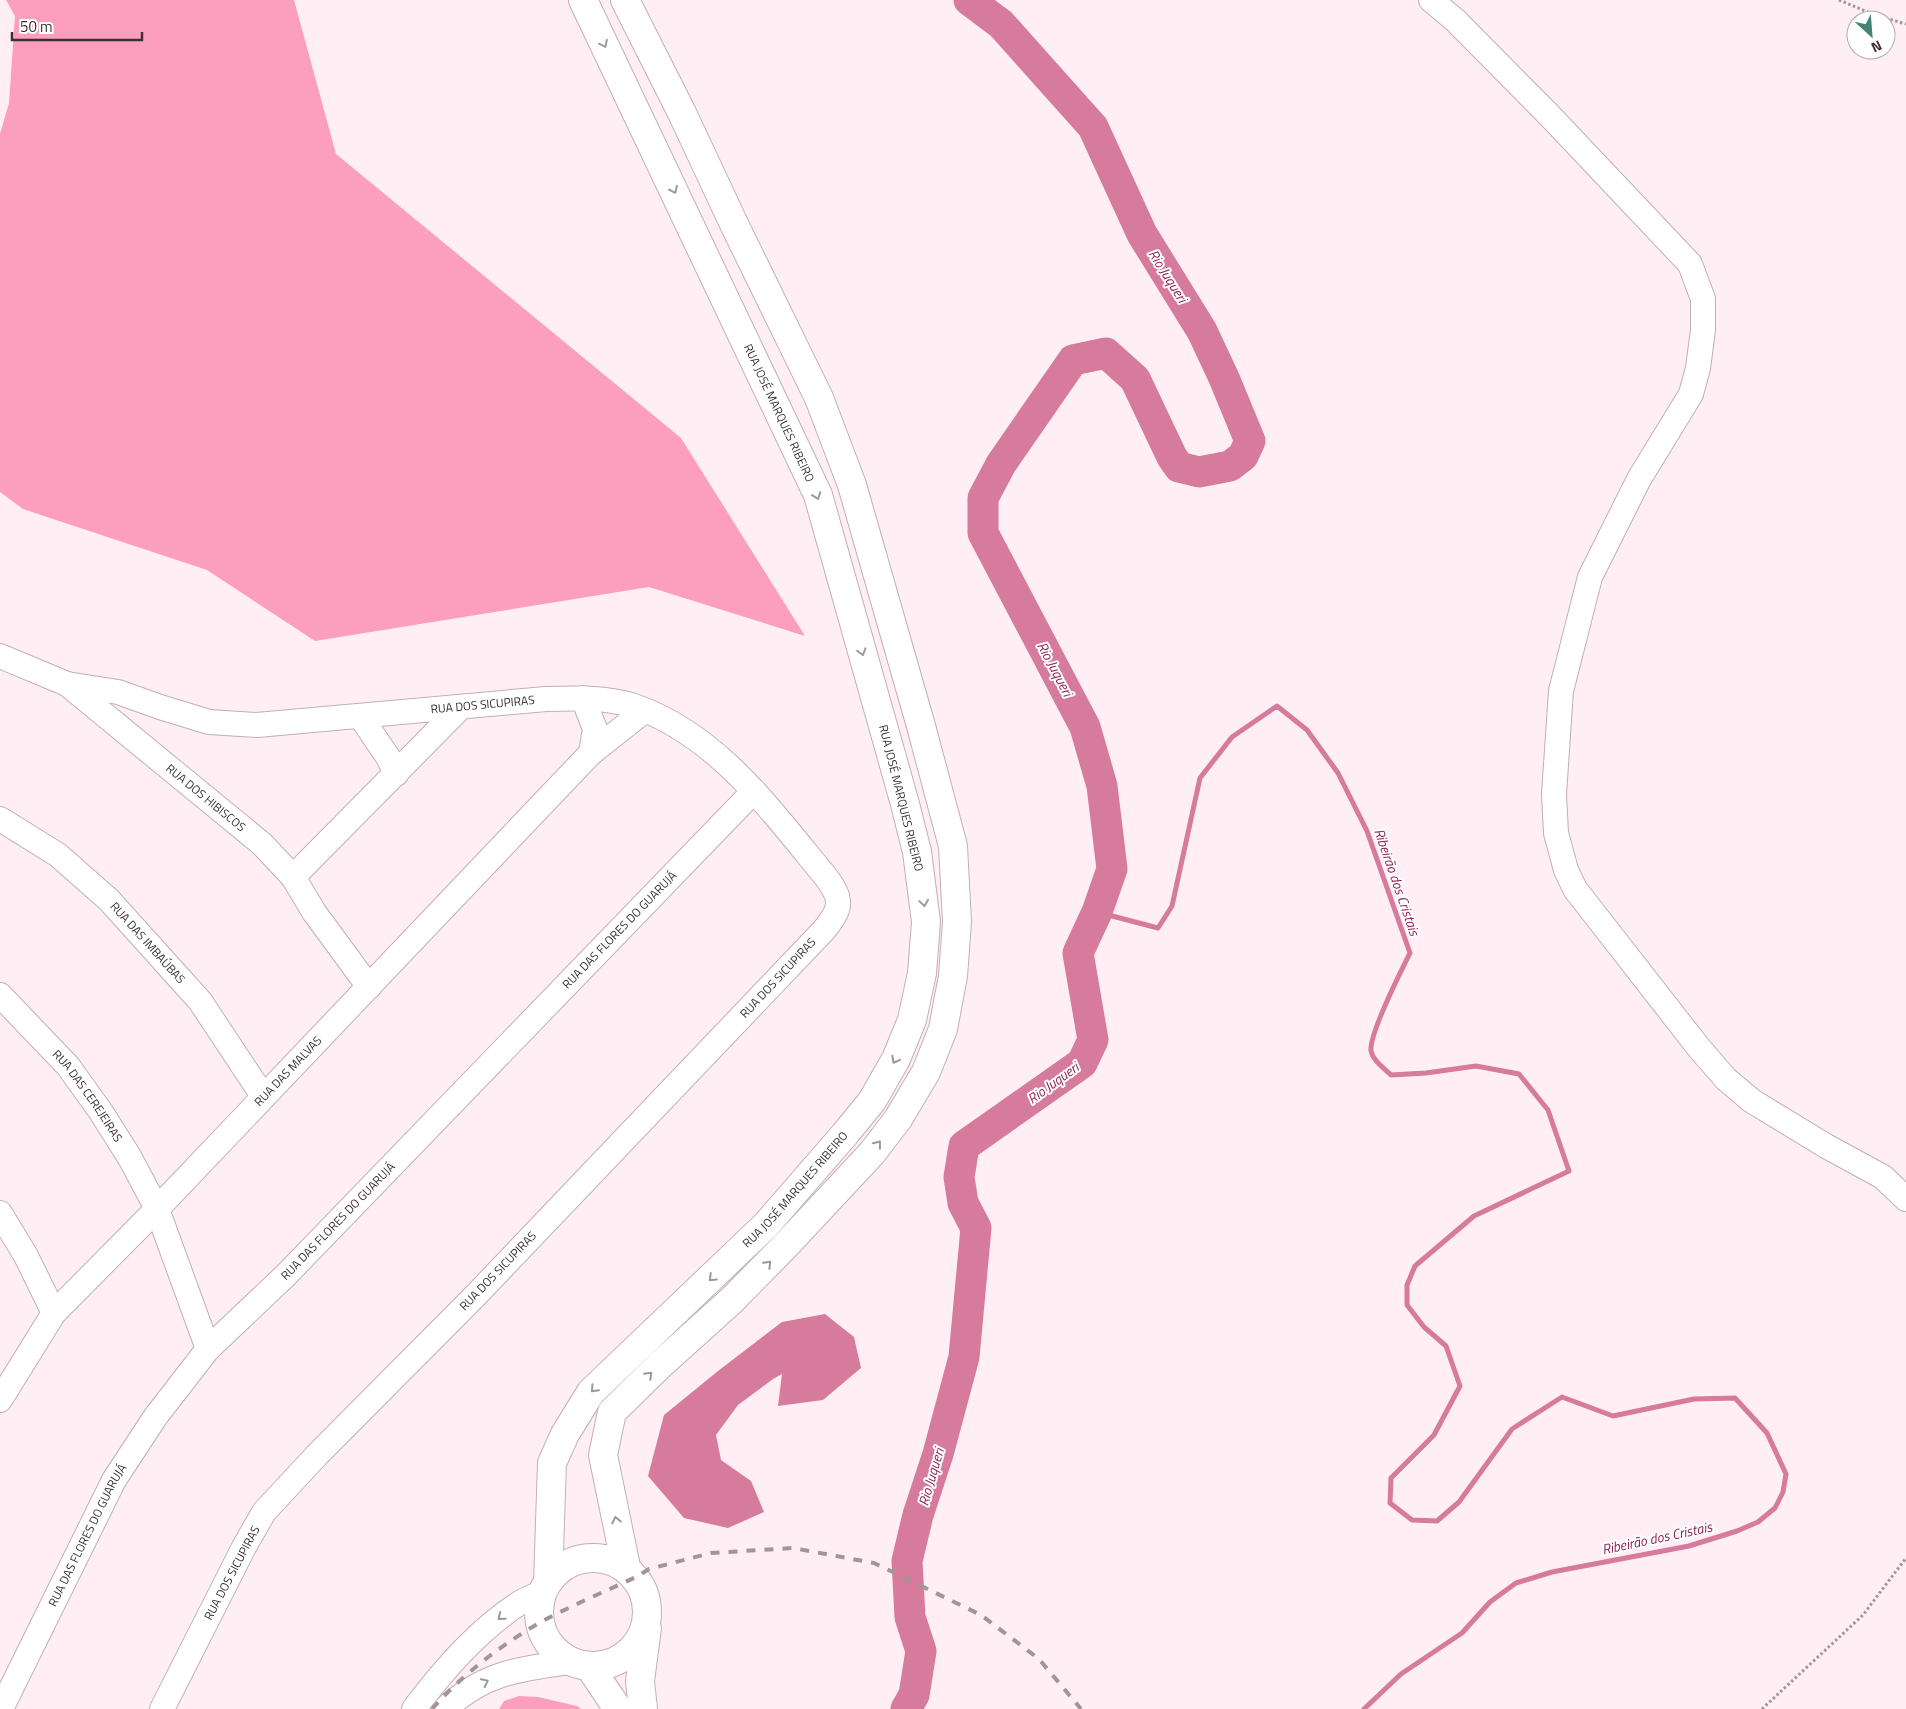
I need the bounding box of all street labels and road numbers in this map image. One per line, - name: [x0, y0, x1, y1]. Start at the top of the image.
- street label: RUA JOSÉ MARQUES RIBEIRO: [739, 341, 820, 485]
- street label: RUA DOS SICUPIRAS: [430, 690, 535, 718]
- street label: RUA JOSÉ MARQUES RIBEIRO: [874, 722, 929, 873]
- street label: RUA DOS HIBISCOS: [162, 759, 250, 836]
- street label: RUA DAS FLORES DO GUARUJÁ: [557, 866, 681, 993]
- street label: RUA DAS IMBAÚBAS: [106, 897, 190, 988]
- street label: RUA DOS SICUPIRAS: [735, 933, 820, 1022]
- street label: RUA DAS MALVAS: [249, 1031, 326, 1110]
- street label: RUA DAS CEREJEIRAS: [48, 1045, 128, 1146]
- street label: RUA JOSÉ MARQUES RIBEIRO: [738, 1127, 852, 1252]
- street label: RUA DAS FLORES DO GUARUJÁ: [276, 1158, 399, 1284]
- street label: RUA DOS SICUPIRAS: [455, 1227, 541, 1315]
- street label: RUA DAS FLORES DO GUARUJÁ: [43, 1460, 131, 1610]
- street label: RUA DOS SICUPIRAS: [199, 1522, 264, 1623]

